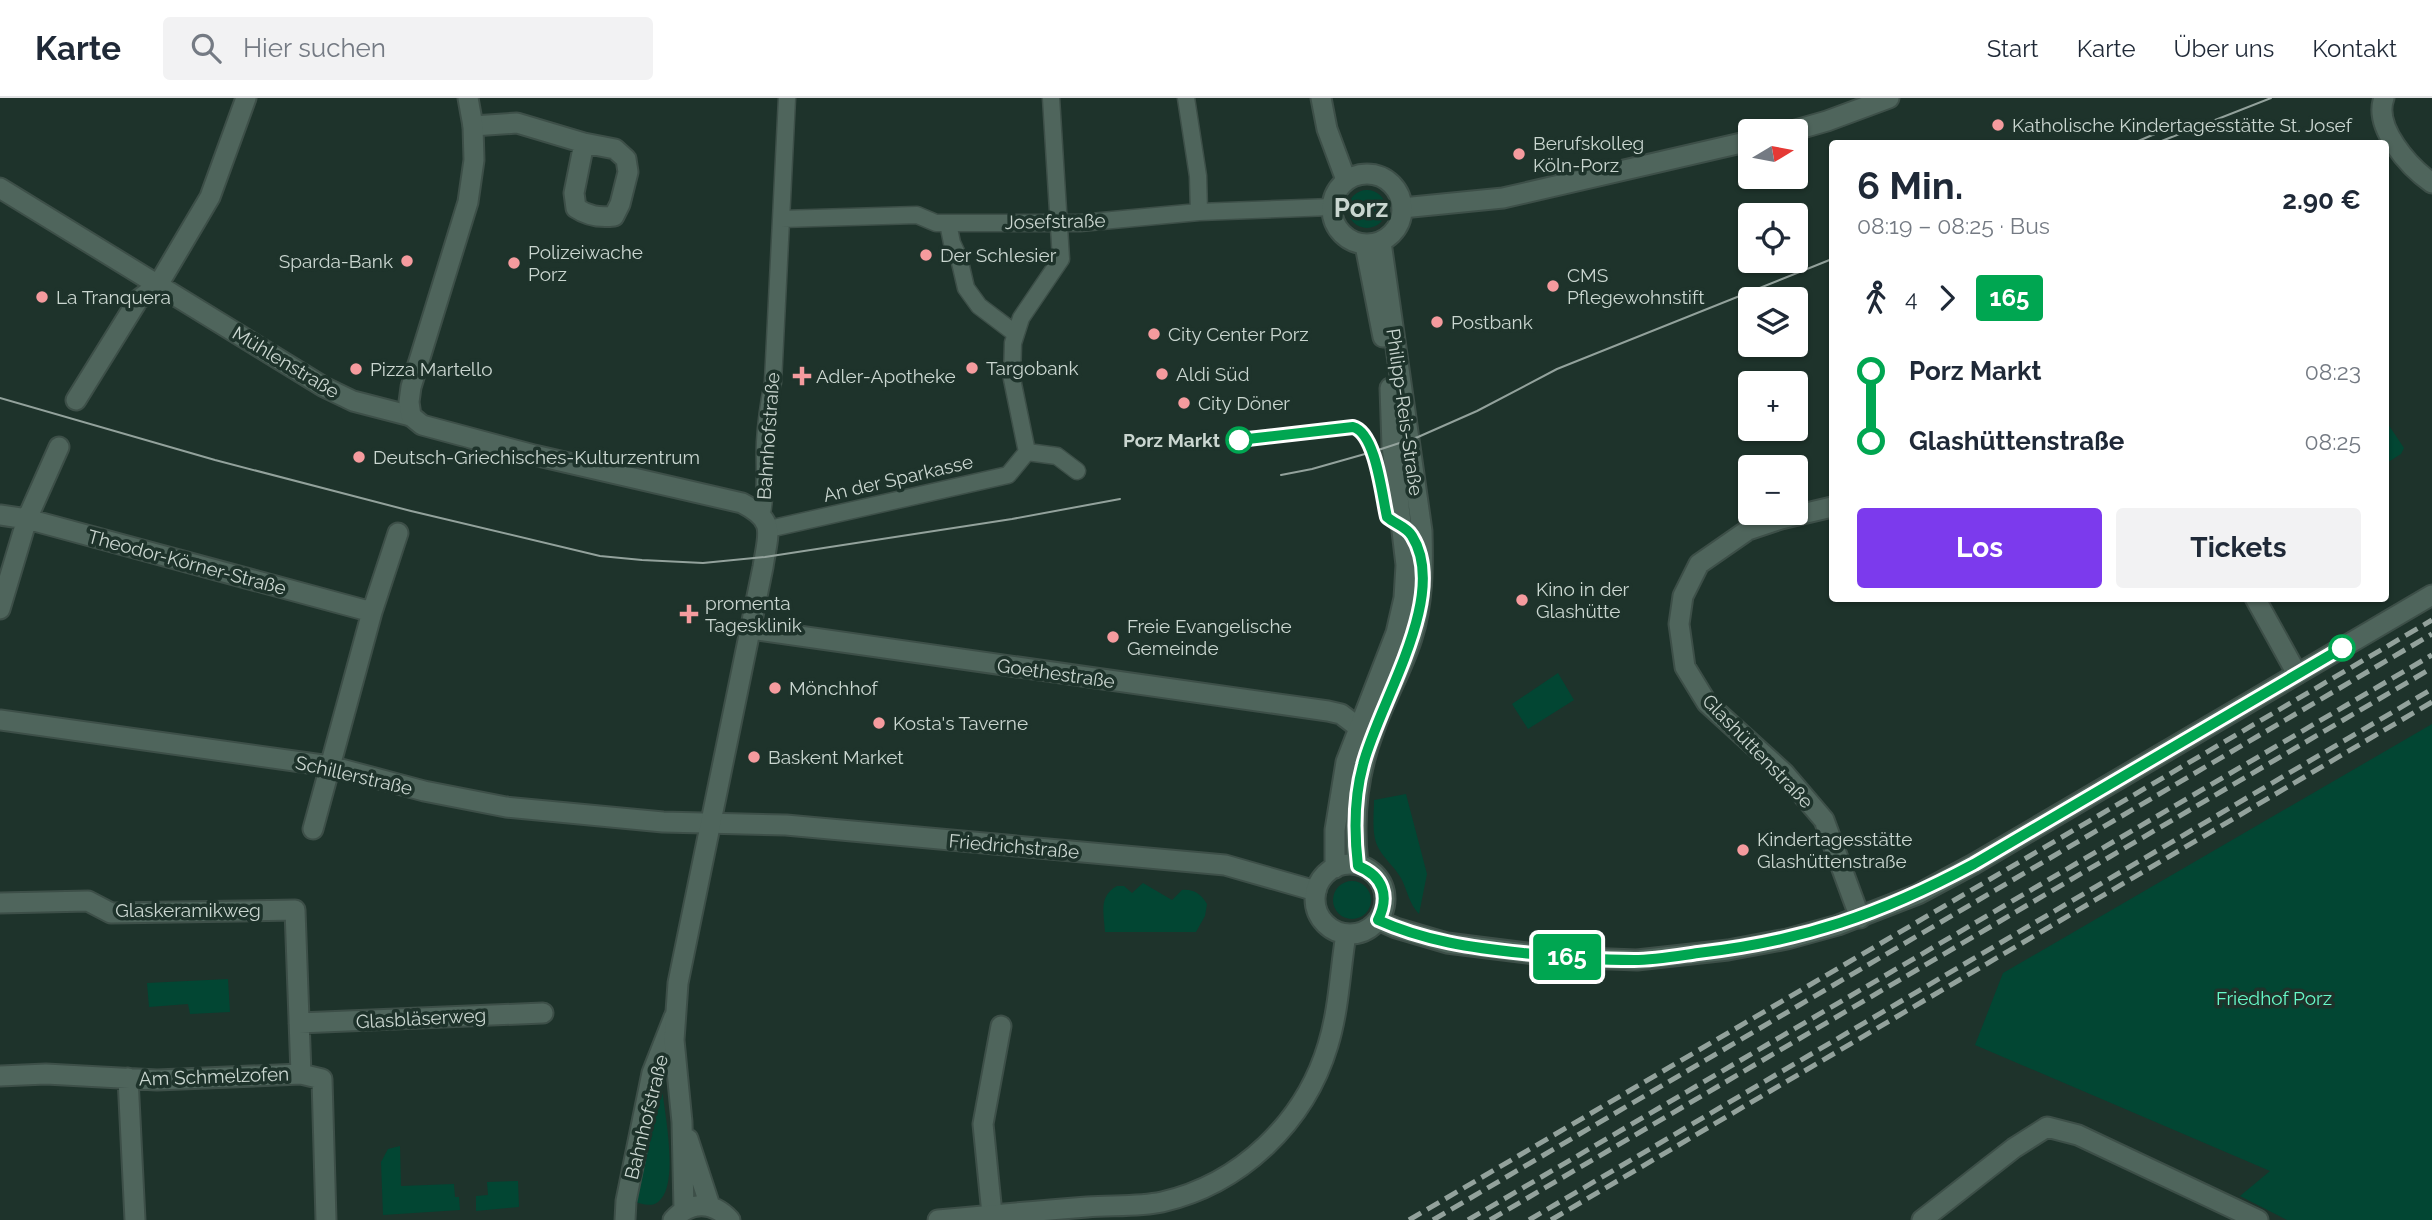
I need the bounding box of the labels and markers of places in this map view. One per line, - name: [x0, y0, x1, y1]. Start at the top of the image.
- place label: Katholische Kindertagesstätte St. Josef: [2012, 114, 2353, 136]
- marker: Katholische Kindertagesstätte St. Josef: [1990, 117, 2006, 133]
- place label: Berufskolleg Köln-Porz: [1533, 132, 1644, 176]
- marker: Berufskolleg Köln-Porz: [1511, 146, 1527, 162]
- place label: Polizeiwache Porz: [528, 241, 643, 285]
- place label: Der Schlesier: [940, 244, 1057, 266]
- marker: Der Schlesier: [918, 247, 934, 263]
- place label: Sparda-Bank: [279, 250, 393, 272]
- marker: Sparda-Bank: [399, 253, 415, 269]
- marker: Polizeiwache Porz: [506, 255, 522, 271]
- place label: CMS Pflegewohnstift: [1567, 264, 1705, 308]
- marker: CMS Pflegewohnstift: [1545, 278, 1561, 294]
- place label: La Tranquera: [56, 286, 171, 308]
- marker: La Tranquera: [34, 289, 50, 305]
- place label: Postbank: [1451, 311, 1533, 333]
- marker: Postbank: [1429, 314, 1445, 330]
- place label: City Center Porz: [1168, 323, 1309, 345]
- marker: City Center Porz: [1146, 326, 1162, 342]
- place label: Targobank: [986, 357, 1079, 379]
- place label: Pizza Martello: [370, 358, 492, 380]
- marker: Targobank: [964, 360, 980, 376]
- marker: Pizza Martello: [348, 361, 364, 377]
- place label: Aldi Süd: [1176, 363, 1249, 385]
- place label: Adler-Apotheke: [816, 365, 956, 387]
- marker: Aldi Süd: [1154, 366, 1170, 382]
- marker: Adler-Apotheke: [794, 368, 810, 384]
- place label: City Döner: [1198, 392, 1290, 414]
- marker: City Döner: [1176, 395, 1192, 411]
- marker: Porz Markt: [1226, 427, 1252, 453]
- place label: Porz Markt: [1123, 429, 1221, 451]
- place label: Deutsch-Griechisches-Kulturzentrum: [373, 446, 700, 468]
- marker: Deutsch-Griechisches-Kulturzentrum: [351, 449, 367, 465]
- place label: Kino in der Glashütte: [1536, 578, 1630, 622]
- place label: promenta Tagesklinik: [705, 592, 802, 636]
- marker: Kino in der Glashütte: [1514, 592, 1530, 608]
- marker: promenta Tagesklinik: [679, 604, 699, 624]
- place label: Freie Evangelische Gemeinde: [1127, 615, 1292, 659]
- marker: Freie Evangelische Gemeinde: [1105, 629, 1121, 645]
- unlabelled marker: [2329, 635, 2355, 661]
- place label: Mönchhof: [789, 677, 879, 699]
- marker: Mönchhof: [767, 680, 783, 696]
- place label: Kosta's Taverne: [893, 712, 1028, 734]
- marker: Kosta's Taverne: [871, 715, 887, 731]
- place label: Baskent Market: [768, 746, 904, 768]
- marker: Baskent Market: [746, 749, 762, 765]
- place label: Kindertagesstätte Glashüttenstraße: [1757, 828, 1912, 872]
- marker: Kindertagesstätte Glashüttenstraße: [1735, 842, 1751, 858]

